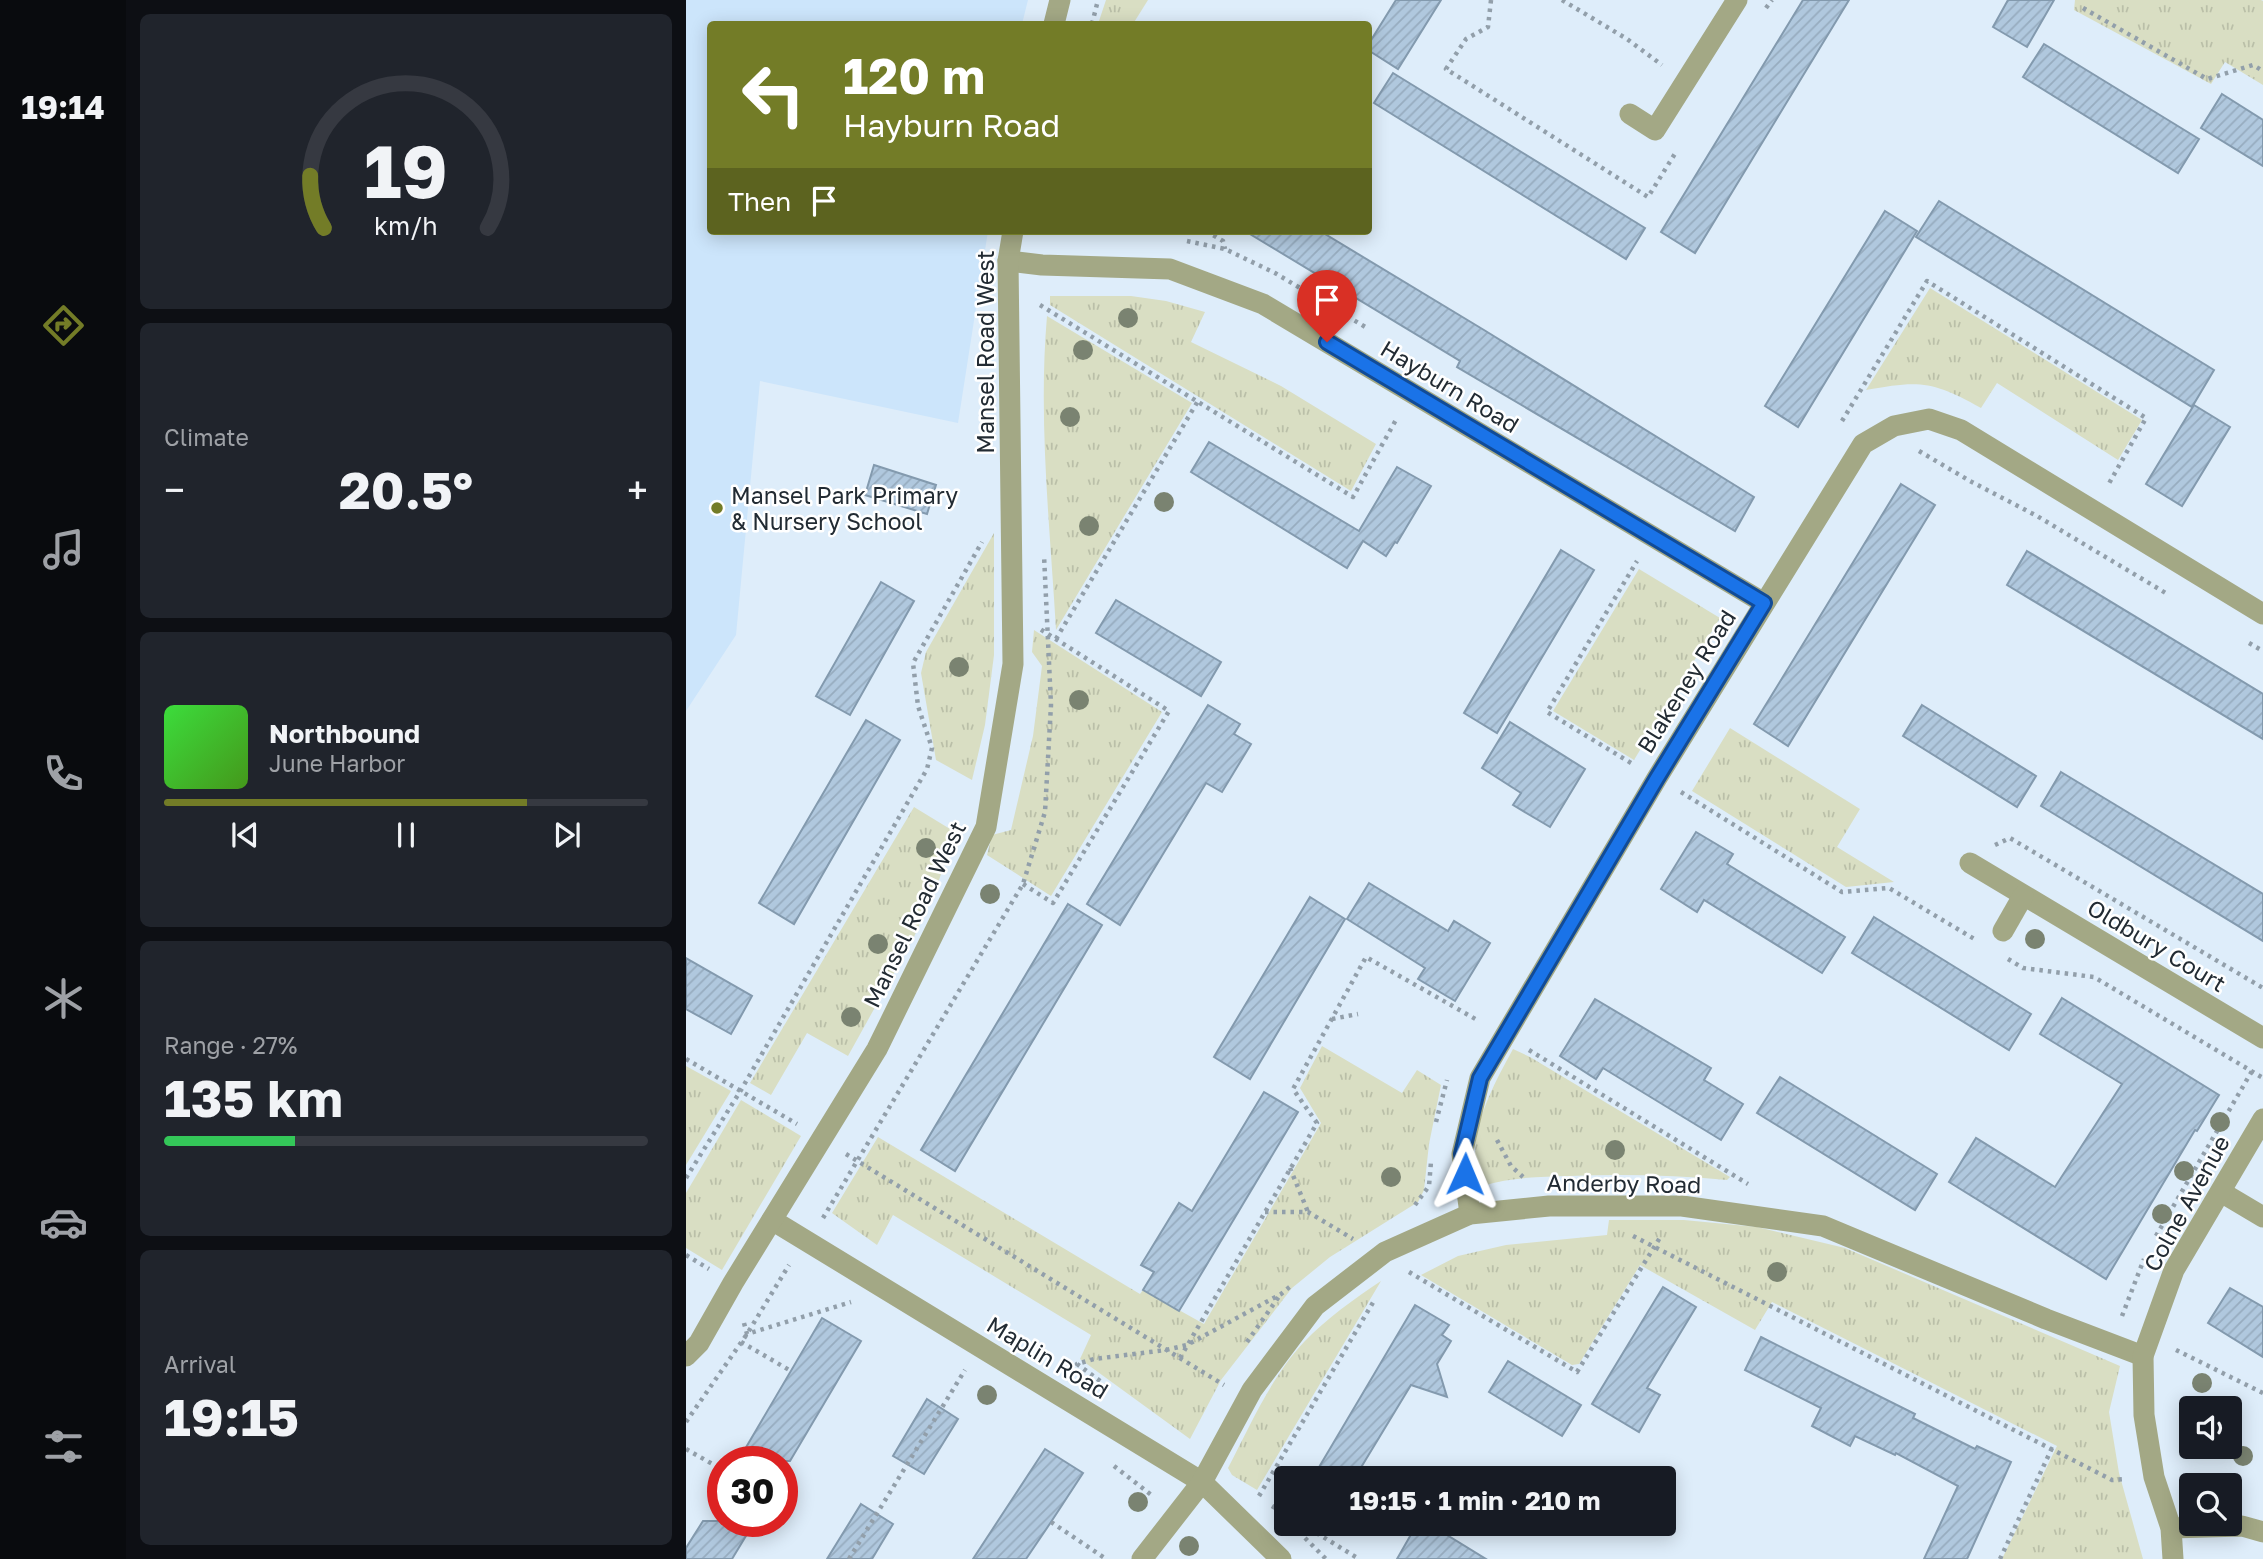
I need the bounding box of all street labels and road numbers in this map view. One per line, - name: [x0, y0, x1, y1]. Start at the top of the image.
- street label: Mansel Road West: [971, 250, 999, 454]
- street label: Hayburn Road: [1376, 334, 1524, 438]
- street label: Blakeney Road: [1631, 604, 1741, 758]
- street label: Mansel Road West: [857, 816, 971, 1012]
- street label: Oldbury Court: [2083, 893, 2231, 997]
- street label: Colne Avenue: [2137, 1130, 2235, 1276]
- street label: Anderby Road: [1546, 1168, 1702, 1198]
- street label: Maplin Road: [982, 1310, 1114, 1404]

